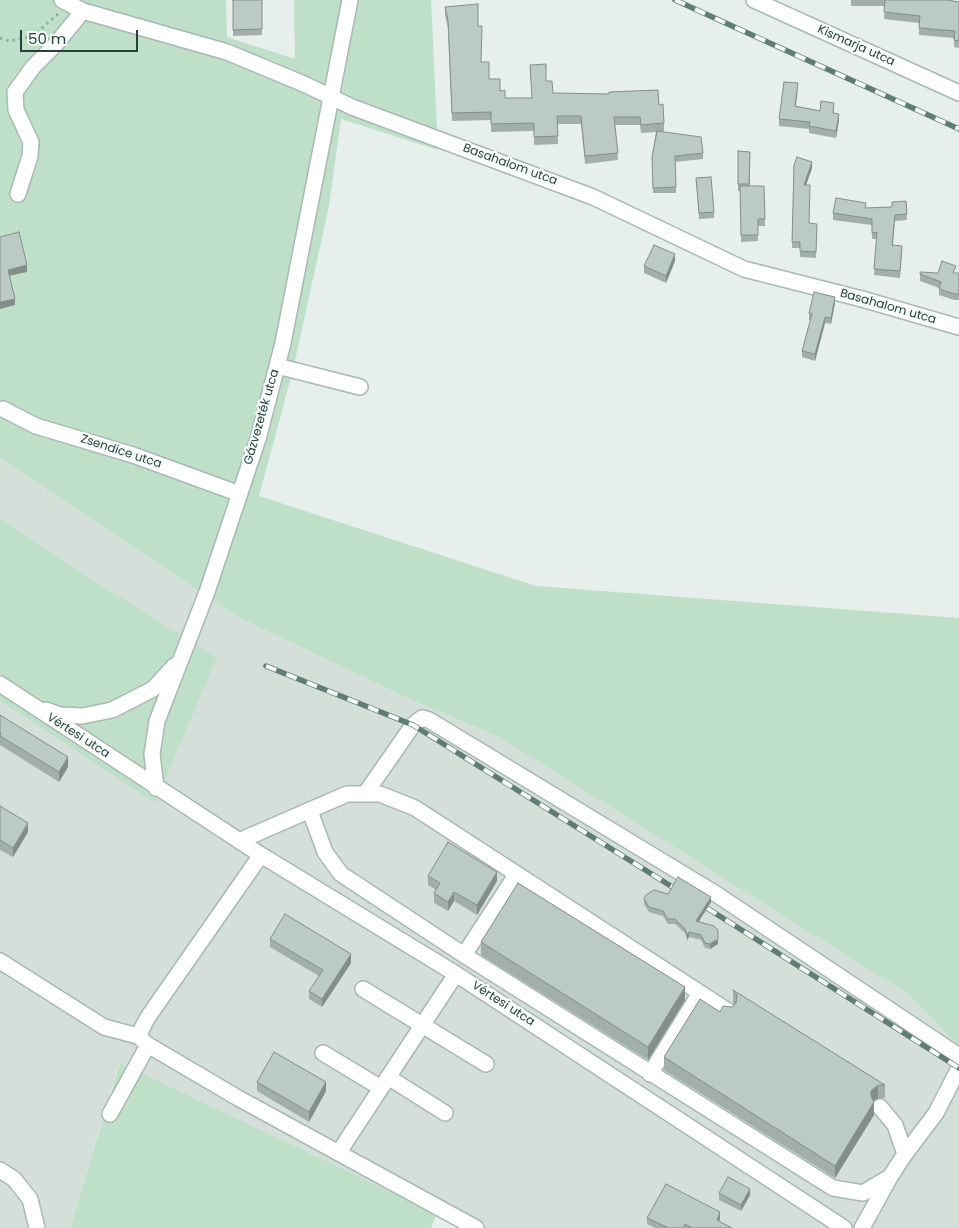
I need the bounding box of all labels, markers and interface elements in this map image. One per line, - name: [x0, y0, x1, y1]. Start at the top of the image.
- scale bar: [22, 20, 140, 52]
- street label: Kismarja utca: [815, 23, 897, 69]
- text: 50 m: [28, 28, 66, 49]
- street label: Basahalom utca: [461, 141, 559, 189]
- street label: Basahalom utca: [838, 286, 938, 328]
- street label: Gázvezeték utca: [241, 368, 283, 466]
- street label: Zsendice utca: [79, 432, 163, 472]
- street label: Vértesi utca: [44, 710, 112, 762]
- street label: Vértesi utca: [469, 978, 537, 1030]

